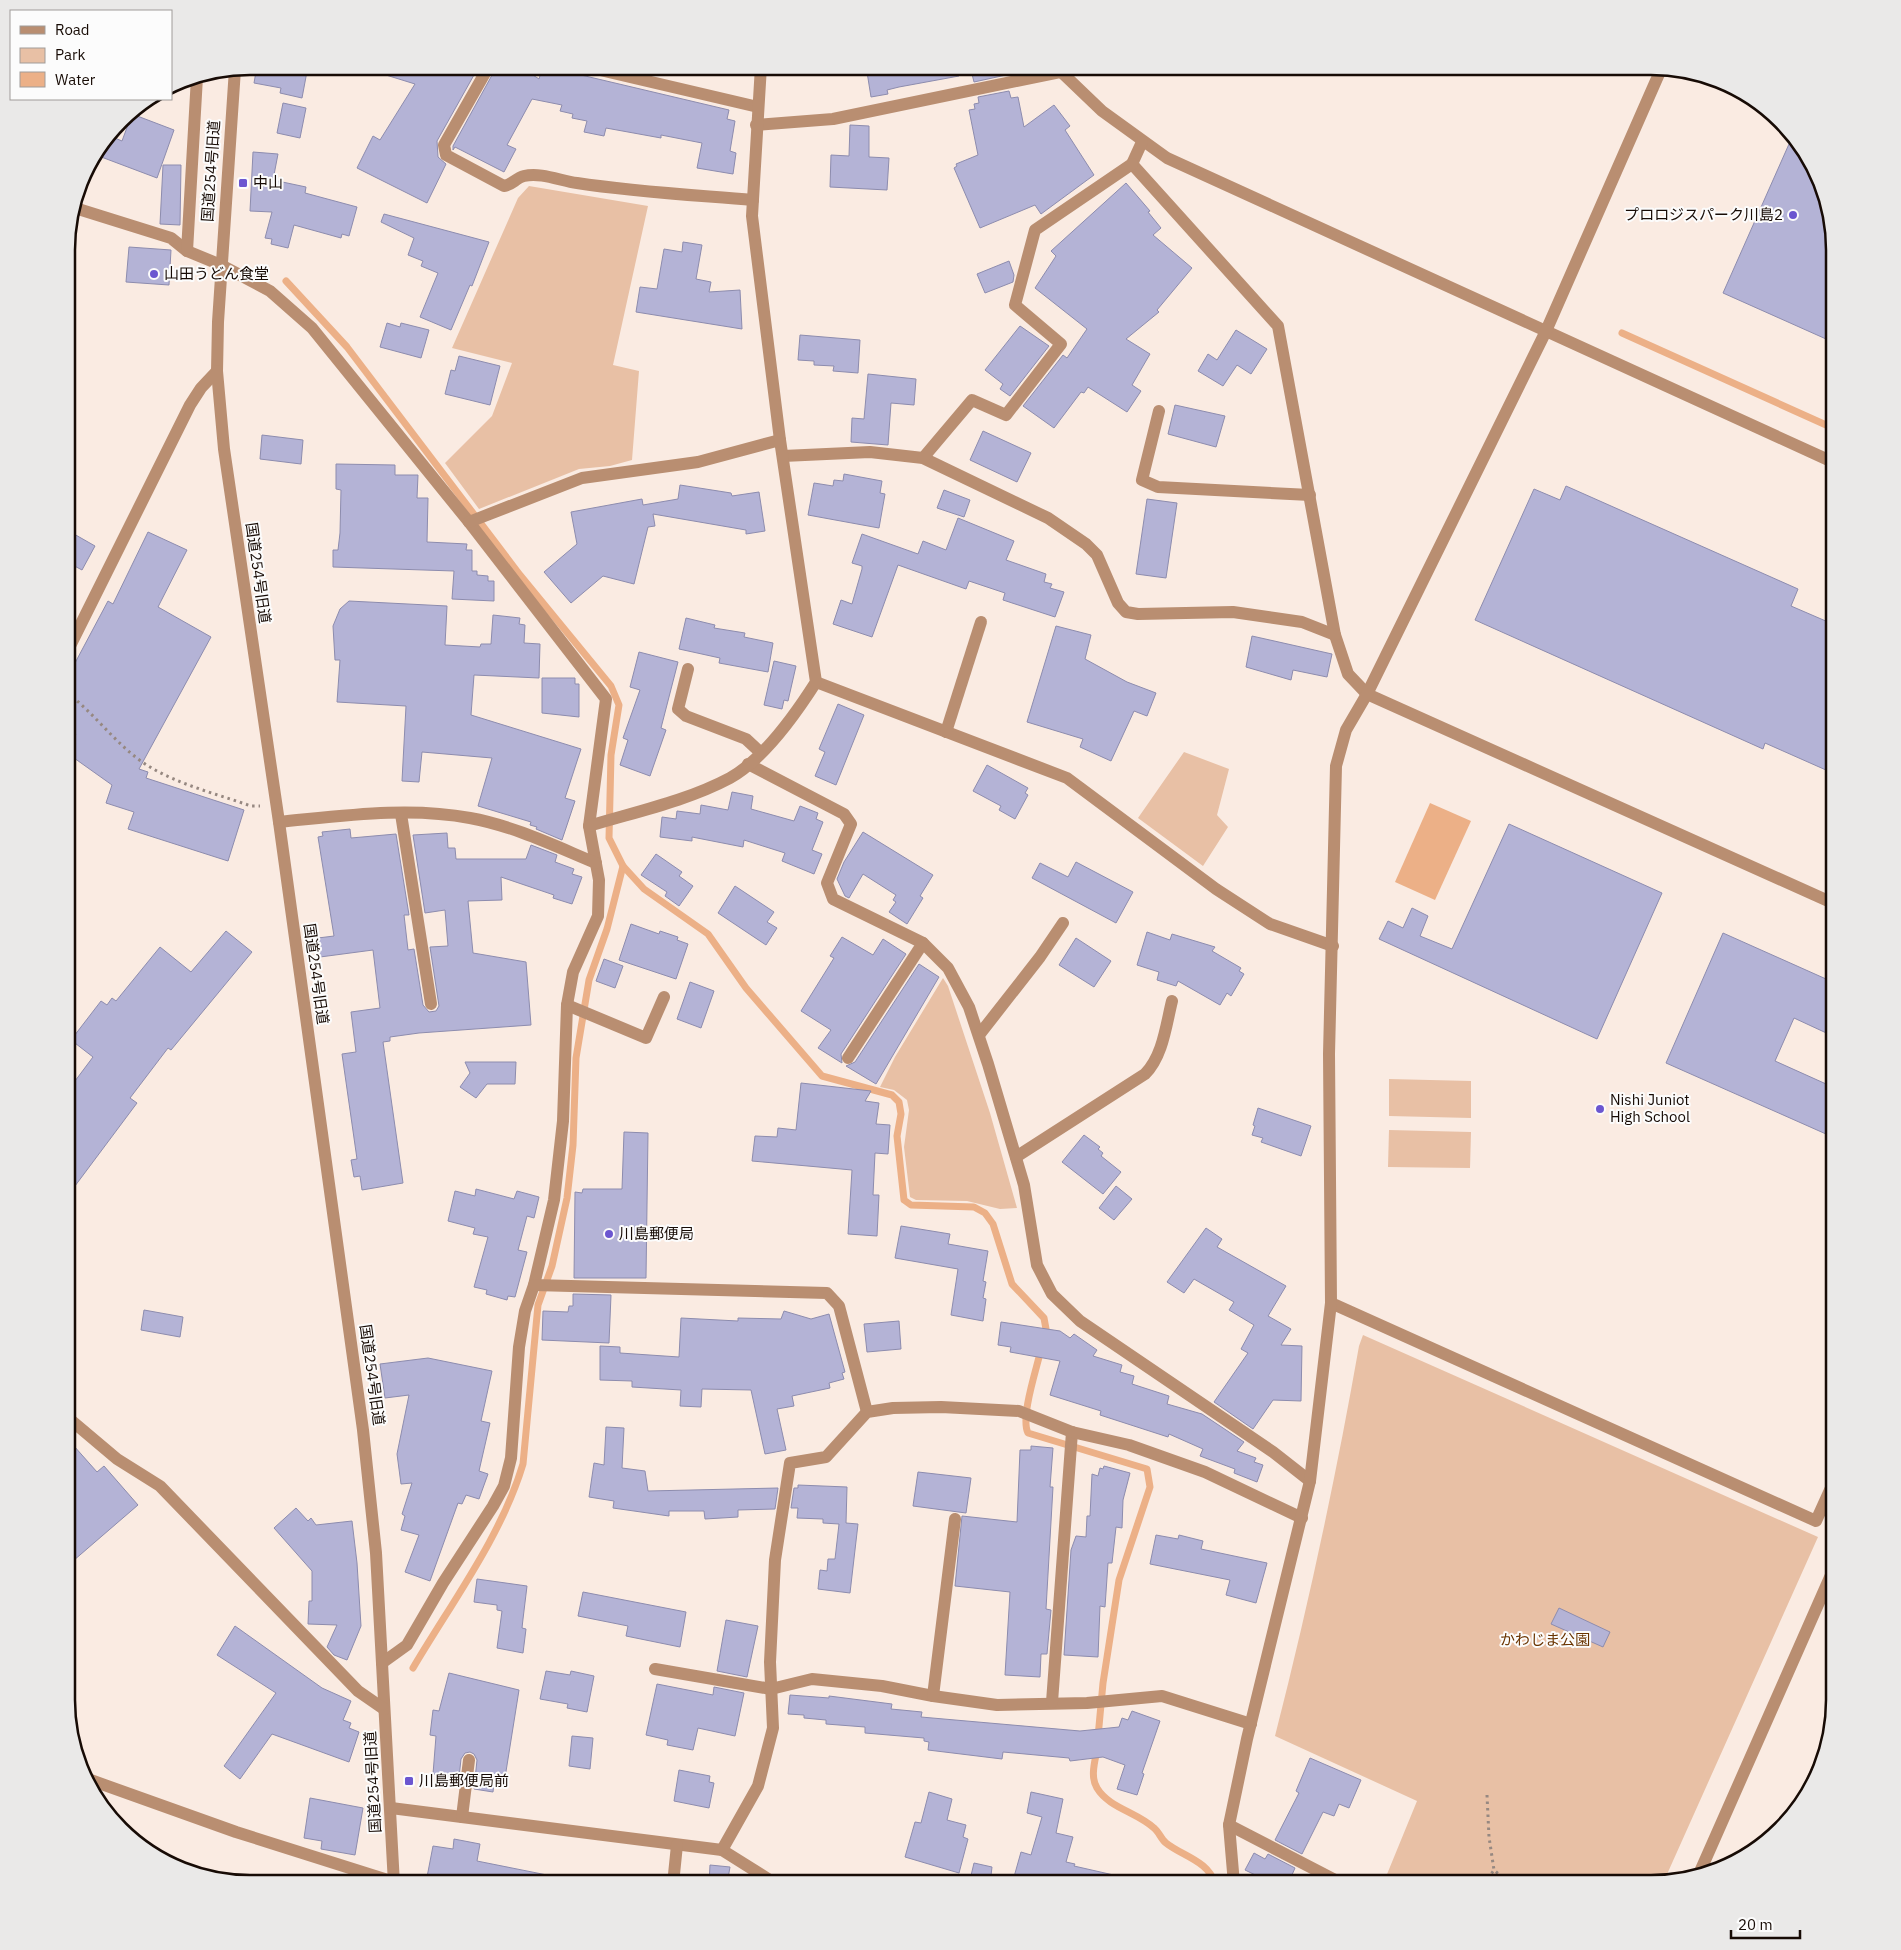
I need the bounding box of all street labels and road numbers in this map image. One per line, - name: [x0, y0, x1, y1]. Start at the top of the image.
- street label: 国道254号旧道: [197, 119, 224, 223]
- street label: 国道254号旧道: [242, 521, 275, 625]
- street label: 国道254号旧道: [300, 922, 333, 1026]
- street label: 国道254号旧道: [356, 1323, 389, 1427]
- street label: 国道254号旧道: [360, 1731, 385, 1833]

